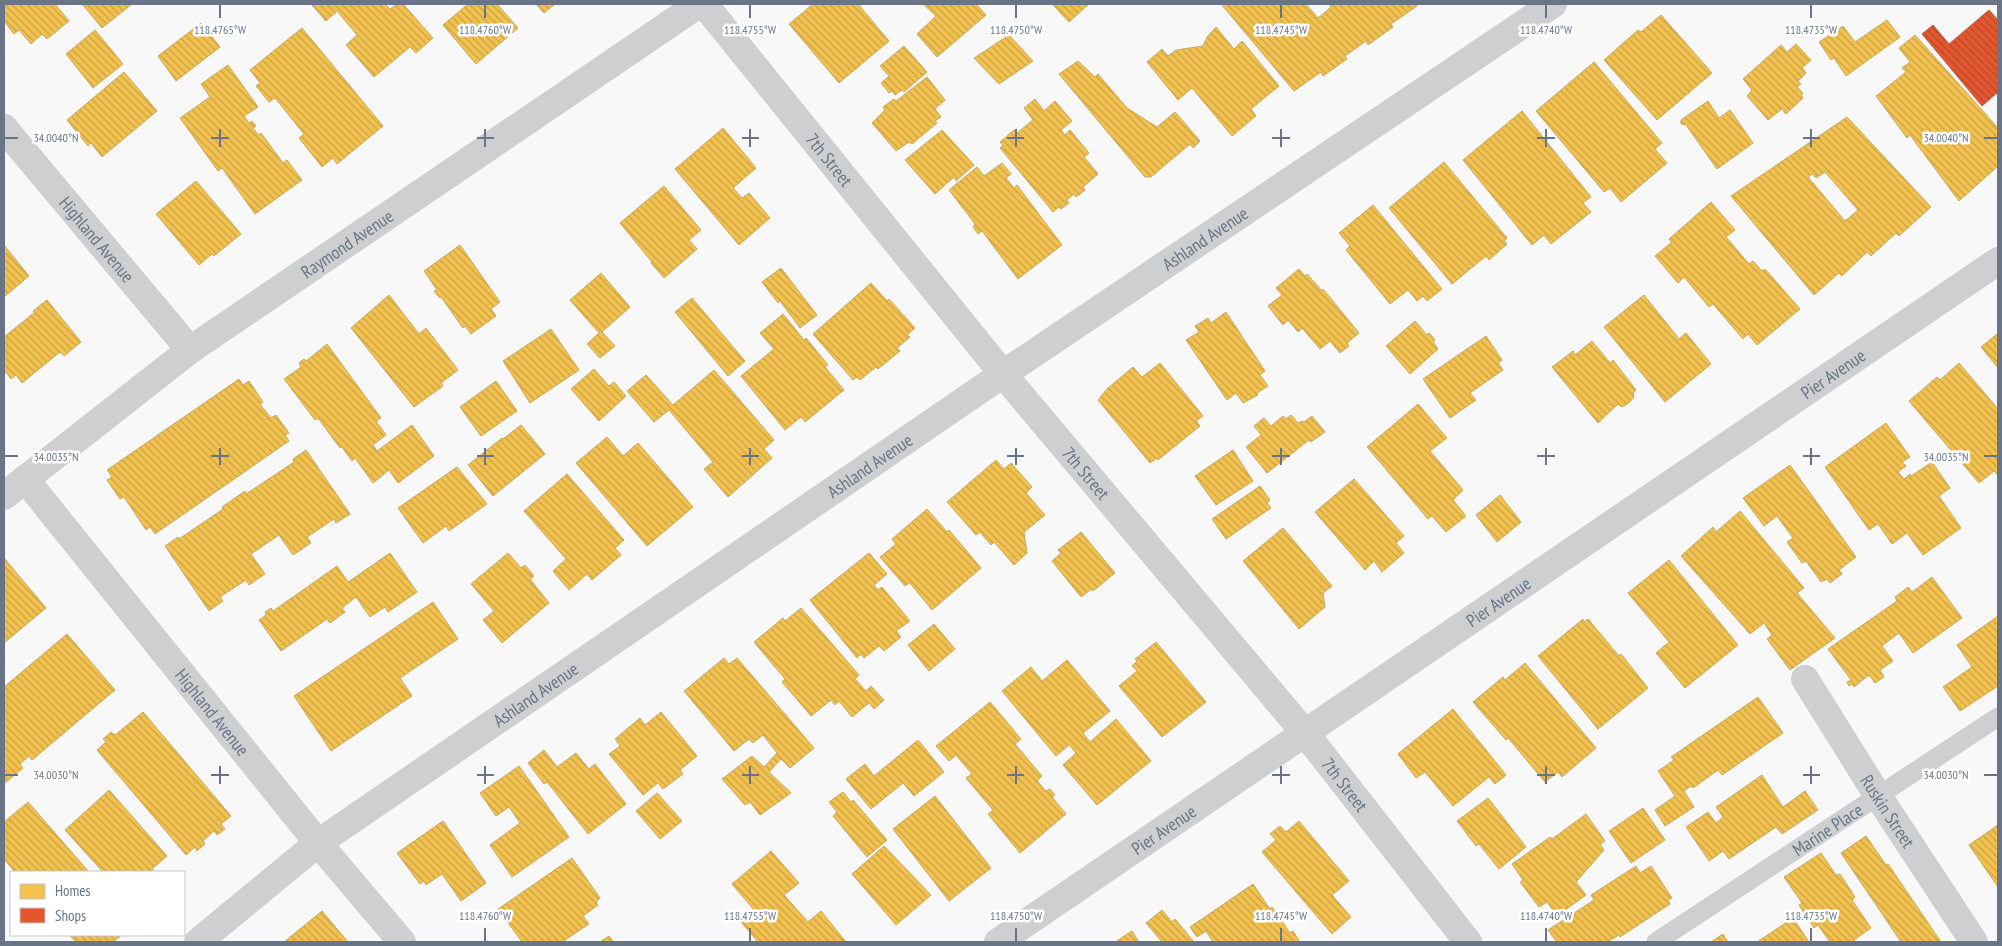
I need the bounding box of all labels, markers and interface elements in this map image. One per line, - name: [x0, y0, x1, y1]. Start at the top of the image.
- text: 118.4765°W: [194, 22, 246, 37]
- text: 118.4760°W: [459, 22, 511, 37]
- text: 118.4755°W: [724, 22, 776, 37]
- text: 118.4750°W: [990, 22, 1042, 37]
- text: 118.4745°W: [1255, 22, 1307, 37]
- text: 118.4740°W: [1520, 22, 1572, 37]
- text: 118.4735°W: [1785, 22, 1837, 37]
- street label: 7th Street: [801, 128, 858, 191]
- text: 34.0040°N: [33, 130, 79, 145]
- text: 34.0040°N: [1923, 130, 1969, 145]
- street label: Highland Avenue: [55, 191, 140, 287]
- street label: Ashland Avenue: [1158, 201, 1252, 275]
- street label: Raymond Avenue: [296, 204, 397, 283]
- street label: Pier Avenue: [1796, 343, 1870, 404]
- street label: Ashland Avenue: [822, 428, 917, 503]
- street label: 7th Street: [1057, 442, 1115, 504]
- text: 34.0035°N: [33, 449, 79, 464]
- text: 34.0035°N: [1923, 449, 1969, 464]
- street label: Pier Avenue: [1461, 571, 1535, 632]
- street label: Ashland Avenue: [488, 657, 583, 731]
- street label: Highland Avenue: [171, 664, 254, 760]
- street label: 7th Street: [1317, 753, 1373, 816]
- text: 34.0030°N: [33, 767, 79, 782]
- text: 34.0030°N: [1923, 767, 1969, 782]
- street label: Ruskin Street: [1856, 770, 1920, 852]
- street label: Marine Place: [1788, 798, 1867, 861]
- street label: Pier Avenue: [1127, 799, 1200, 860]
- legend: [10, 871, 185, 936]
- text: Homes: [55, 881, 91, 900]
- text: Shops: [55, 906, 86, 925]
- text: 118.4760°W: [459, 908, 511, 923]
- text: 118.4755°W: [724, 908, 776, 923]
- text: 118.4750°W: [990, 908, 1042, 923]
- text: 118.4745°W: [1255, 908, 1307, 923]
- text: 118.4740°W: [1520, 908, 1572, 923]
- text: 118.4735°W: [1785, 908, 1837, 923]

